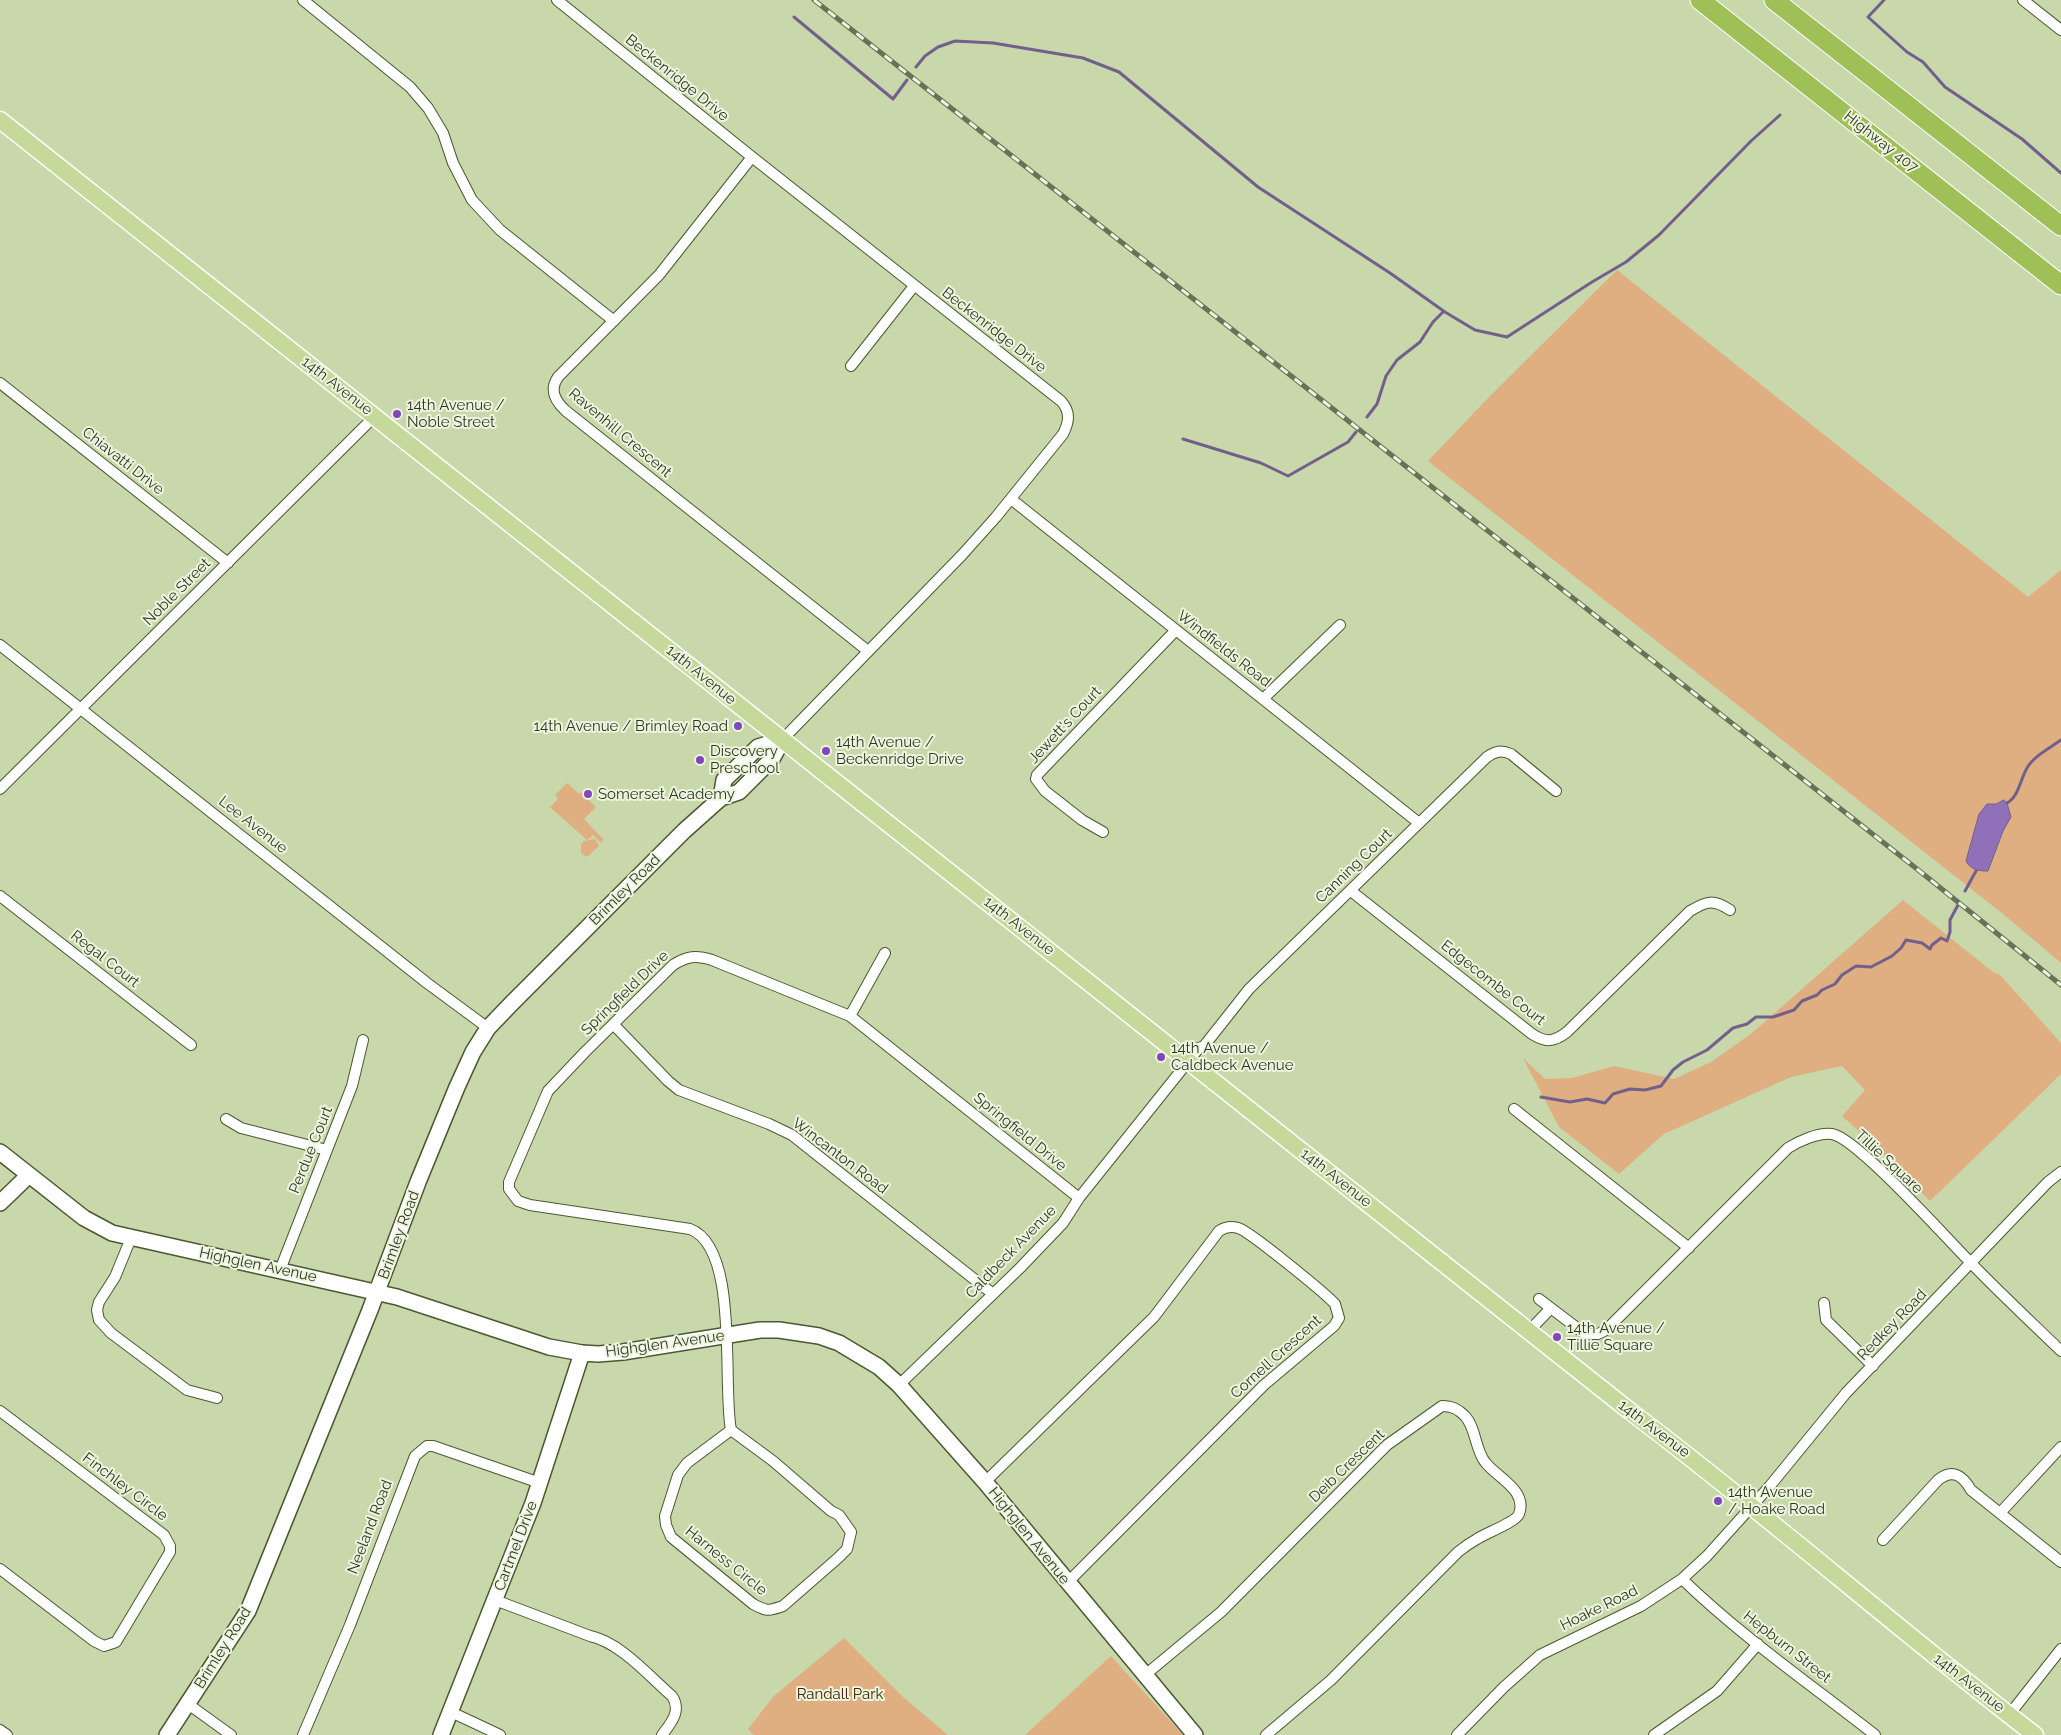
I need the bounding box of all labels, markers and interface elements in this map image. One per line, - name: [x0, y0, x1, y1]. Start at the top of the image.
- street label: Beckenridge Drive: [622, 31, 732, 125]
- street label: Highway 407: [1840, 107, 1922, 177]
- street label: Beckenridge Drive: [938, 284, 1050, 376]
- street label: 14th Avenue: [298, 353, 376, 419]
- street label: Ravenhill Crescent: [565, 385, 675, 481]
- place label: 14th Avenue / Noble Street: [407, 396, 505, 431]
- marker: 14th Avenue / Noble Street: [391, 408, 403, 420]
- street label: Chiavatti Drive: [78, 423, 168, 499]
- street label: Noble Street: [140, 555, 214, 629]
- street label: Windfields Road: [1174, 607, 1274, 691]
- street label: 14th Avenue: [662, 641, 740, 709]
- street label: Jewett's Court: [1025, 683, 1105, 767]
- place label: 14th Avenue / Brimley Road: [534, 717, 728, 735]
- marker: 14th Avenue / Brimley Road: [732, 720, 744, 732]
- place label: 14th Avenue / Beckenridge Drive: [836, 733, 964, 768]
- place label: Discovery Preschool: [710, 742, 779, 777]
- marker: 14th Avenue / Beckenridge Drive: [820, 745, 832, 757]
- marker: Discovery Preschool: [694, 754, 706, 766]
- place label: Somerset Academy: [598, 785, 735, 803]
- marker: Somerset Academy: [582, 788, 594, 800]
- street label: Lee Avenue: [215, 792, 291, 858]
- street label: Canning Court: [1312, 825, 1396, 907]
- street label: Brimley Road: [586, 851, 664, 929]
- street label: 14th Avenue: [980, 893, 1058, 959]
- street label: Regal Court: [67, 927, 143, 991]
- street label: Edgecombe Court: [1437, 937, 1549, 1029]
- street label: Springfield Drive: [578, 947, 672, 1039]
- place label: 14th Avenue / Caldbeck Avenue: [1171, 1039, 1294, 1074]
- marker: 14th Avenue / Caldbeck Avenue: [1155, 1051, 1167, 1063]
- street label: Springfield Drive: [970, 1089, 1070, 1175]
- street label: Perdue Court: [285, 1104, 337, 1196]
- street label: Wincanton Road: [789, 1114, 891, 1198]
- street label: Tillie Square: [1852, 1126, 1926, 1198]
- street label: 14th Avenue: [1297, 1145, 1375, 1211]
- street label: Brimley Road: [375, 1188, 423, 1282]
- street label: Caldbeck Avenue: [962, 1202, 1060, 1302]
- street label: Highglen Avenue: [198, 1244, 318, 1286]
- street label: Redkey Road: [1854, 1286, 1930, 1364]
- street label: Cornell Crescent: [1227, 1311, 1325, 1403]
- place label: 14th Avenue / Tillie Square: [1567, 1319, 1665, 1354]
- street label: Highglen Avenue: [604, 1327, 726, 1361]
- marker: 14th Avenue / Tillie Square: [1551, 1331, 1563, 1343]
- street label: 14th Avenue: [1615, 1396, 1693, 1462]
- street label: Deib Crescent: [1306, 1426, 1388, 1506]
- street label: Finchley Circle: [79, 1449, 171, 1525]
- street label: Neeland Road: [344, 1477, 396, 1577]
- place label: 14th Avenue / Hoake Road: [1728, 1483, 1825, 1518]
- street label: Highglen Avenue: [984, 1484, 1074, 1588]
- marker: 14th Avenue / Hoake Road: [1712, 1495, 1724, 1507]
- street label: Cartmel Drive: [491, 1498, 541, 1594]
- street label: Harness Circle: [681, 1523, 771, 1599]
- street label: Hoake Road: [1557, 1581, 1641, 1635]
- street label: Brimley Road: [191, 1604, 255, 1692]
- street label: Hepburn Street: [1739, 1607, 1835, 1687]
- street label: 14th Avenue: [1930, 1650, 2008, 1716]
- park label: Randall Park: [797, 1685, 883, 1703]

